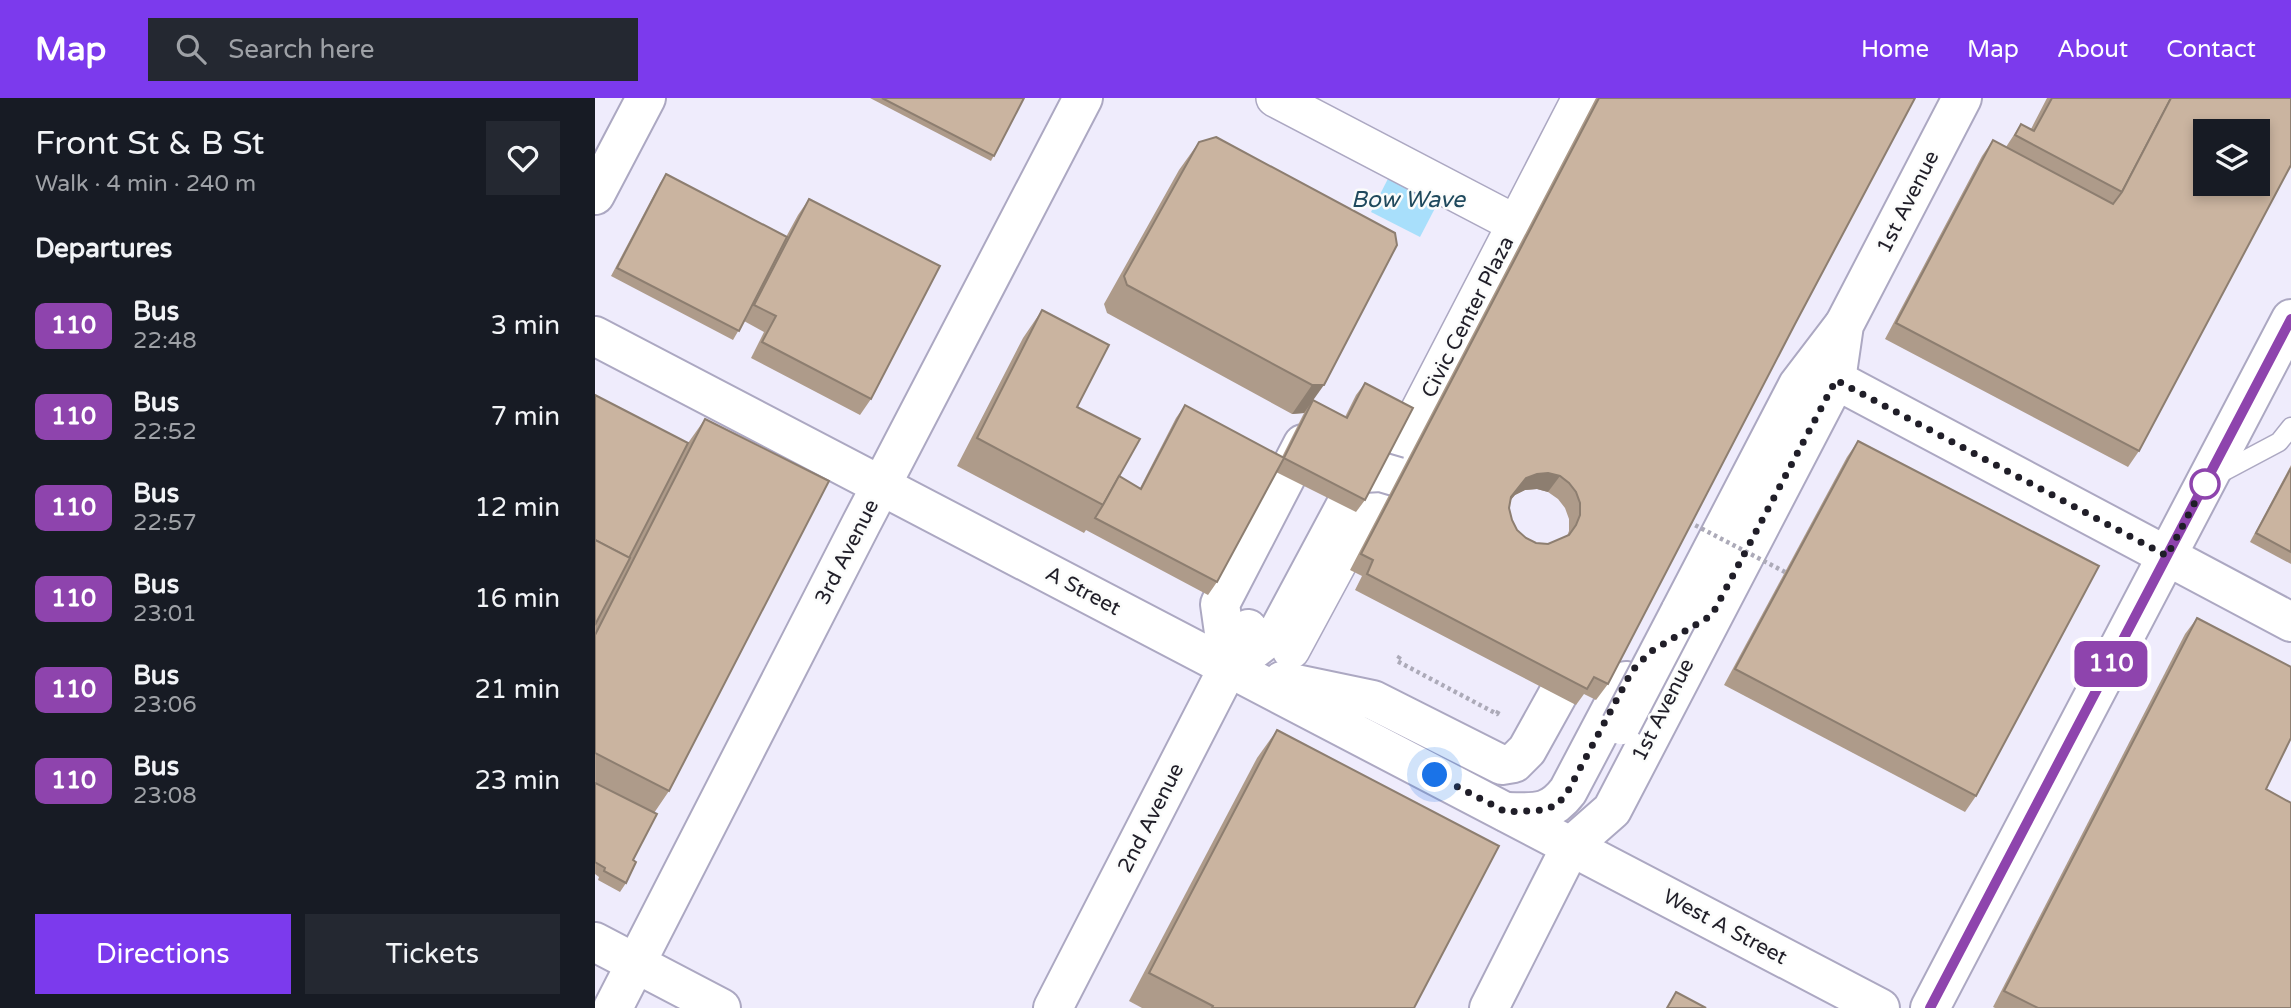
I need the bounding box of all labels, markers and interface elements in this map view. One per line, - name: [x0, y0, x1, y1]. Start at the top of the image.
- search box: [148, 18, 638, 81]
- text: Map: [35, 30, 106, 69]
- icon: search: [172, 30, 210, 68]
- text: Search here: [228, 34, 374, 65]
- text: Home: [1861, 35, 1929, 64]
- text: Map: [1967, 35, 2019, 64]
- text: About: [2057, 35, 2128, 64]
- text: Contact: [2166, 35, 2256, 64]
- map controls: [2193, 119, 2270, 196]
- button: layers: [2193, 119, 2270, 196]
- button: heart: [486, 121, 560, 195]
- text: Front St & B St: [35, 124, 264, 163]
- street label: 1st Avenue: [1871, 146, 1945, 257]
- text: Walk · 4 min · 240 m: [35, 170, 256, 198]
- water label: Bow Wave: [1351, 186, 1467, 214]
- street label: Civic Center Plaza: [1416, 232, 1520, 402]
- text: Departures: [35, 233, 172, 264]
- text: Bus: [133, 296, 179, 327]
- text: 3 min: [491, 310, 560, 341]
- text: 110: [51, 311, 96, 340]
- text: 22:48: [133, 327, 197, 355]
- text: Bus: [133, 387, 179, 418]
- text: 7 min: [491, 401, 560, 432]
- text: 110: [51, 402, 96, 431]
- text: 22:52: [133, 418, 197, 446]
- unlabelled marker: [2190, 469, 2220, 499]
- text: Bus: [133, 478, 179, 509]
- text: 12 min: [474, 492, 560, 523]
- text: 110: [51, 493, 96, 522]
- street label: 3rd Avenue: [810, 495, 884, 609]
- text: 22:57: [133, 509, 197, 537]
- street label: A Street: [1041, 561, 1125, 621]
- text: Bus: [133, 569, 179, 600]
- text: 16 min: [474, 583, 560, 614]
- text: 110: [51, 584, 96, 613]
- text: 23:01: [133, 600, 197, 628]
- line badge: 110: [2071, 641, 2151, 687]
- text: 110: [2088, 649, 2134, 678]
- street label: 1st Avenue: [1626, 654, 1700, 765]
- text: Bus: [133, 660, 179, 691]
- text: 21 min: [474, 674, 560, 705]
- text: 110: [51, 675, 96, 704]
- text: 23:06: [133, 691, 197, 719]
- text: Bus: [133, 751, 179, 782]
- your location: [1417, 757, 1452, 792]
- street label: 2nd Avenue: [1113, 759, 1189, 877]
- text: 23 min: [474, 765, 560, 796]
- text: 110: [51, 766, 96, 795]
- text: 23:08: [133, 782, 197, 810]
- street label: West A Street: [1659, 884, 1791, 970]
- button: Directions: [35, 914, 291, 994]
- button: Tickets: [305, 914, 560, 994]

